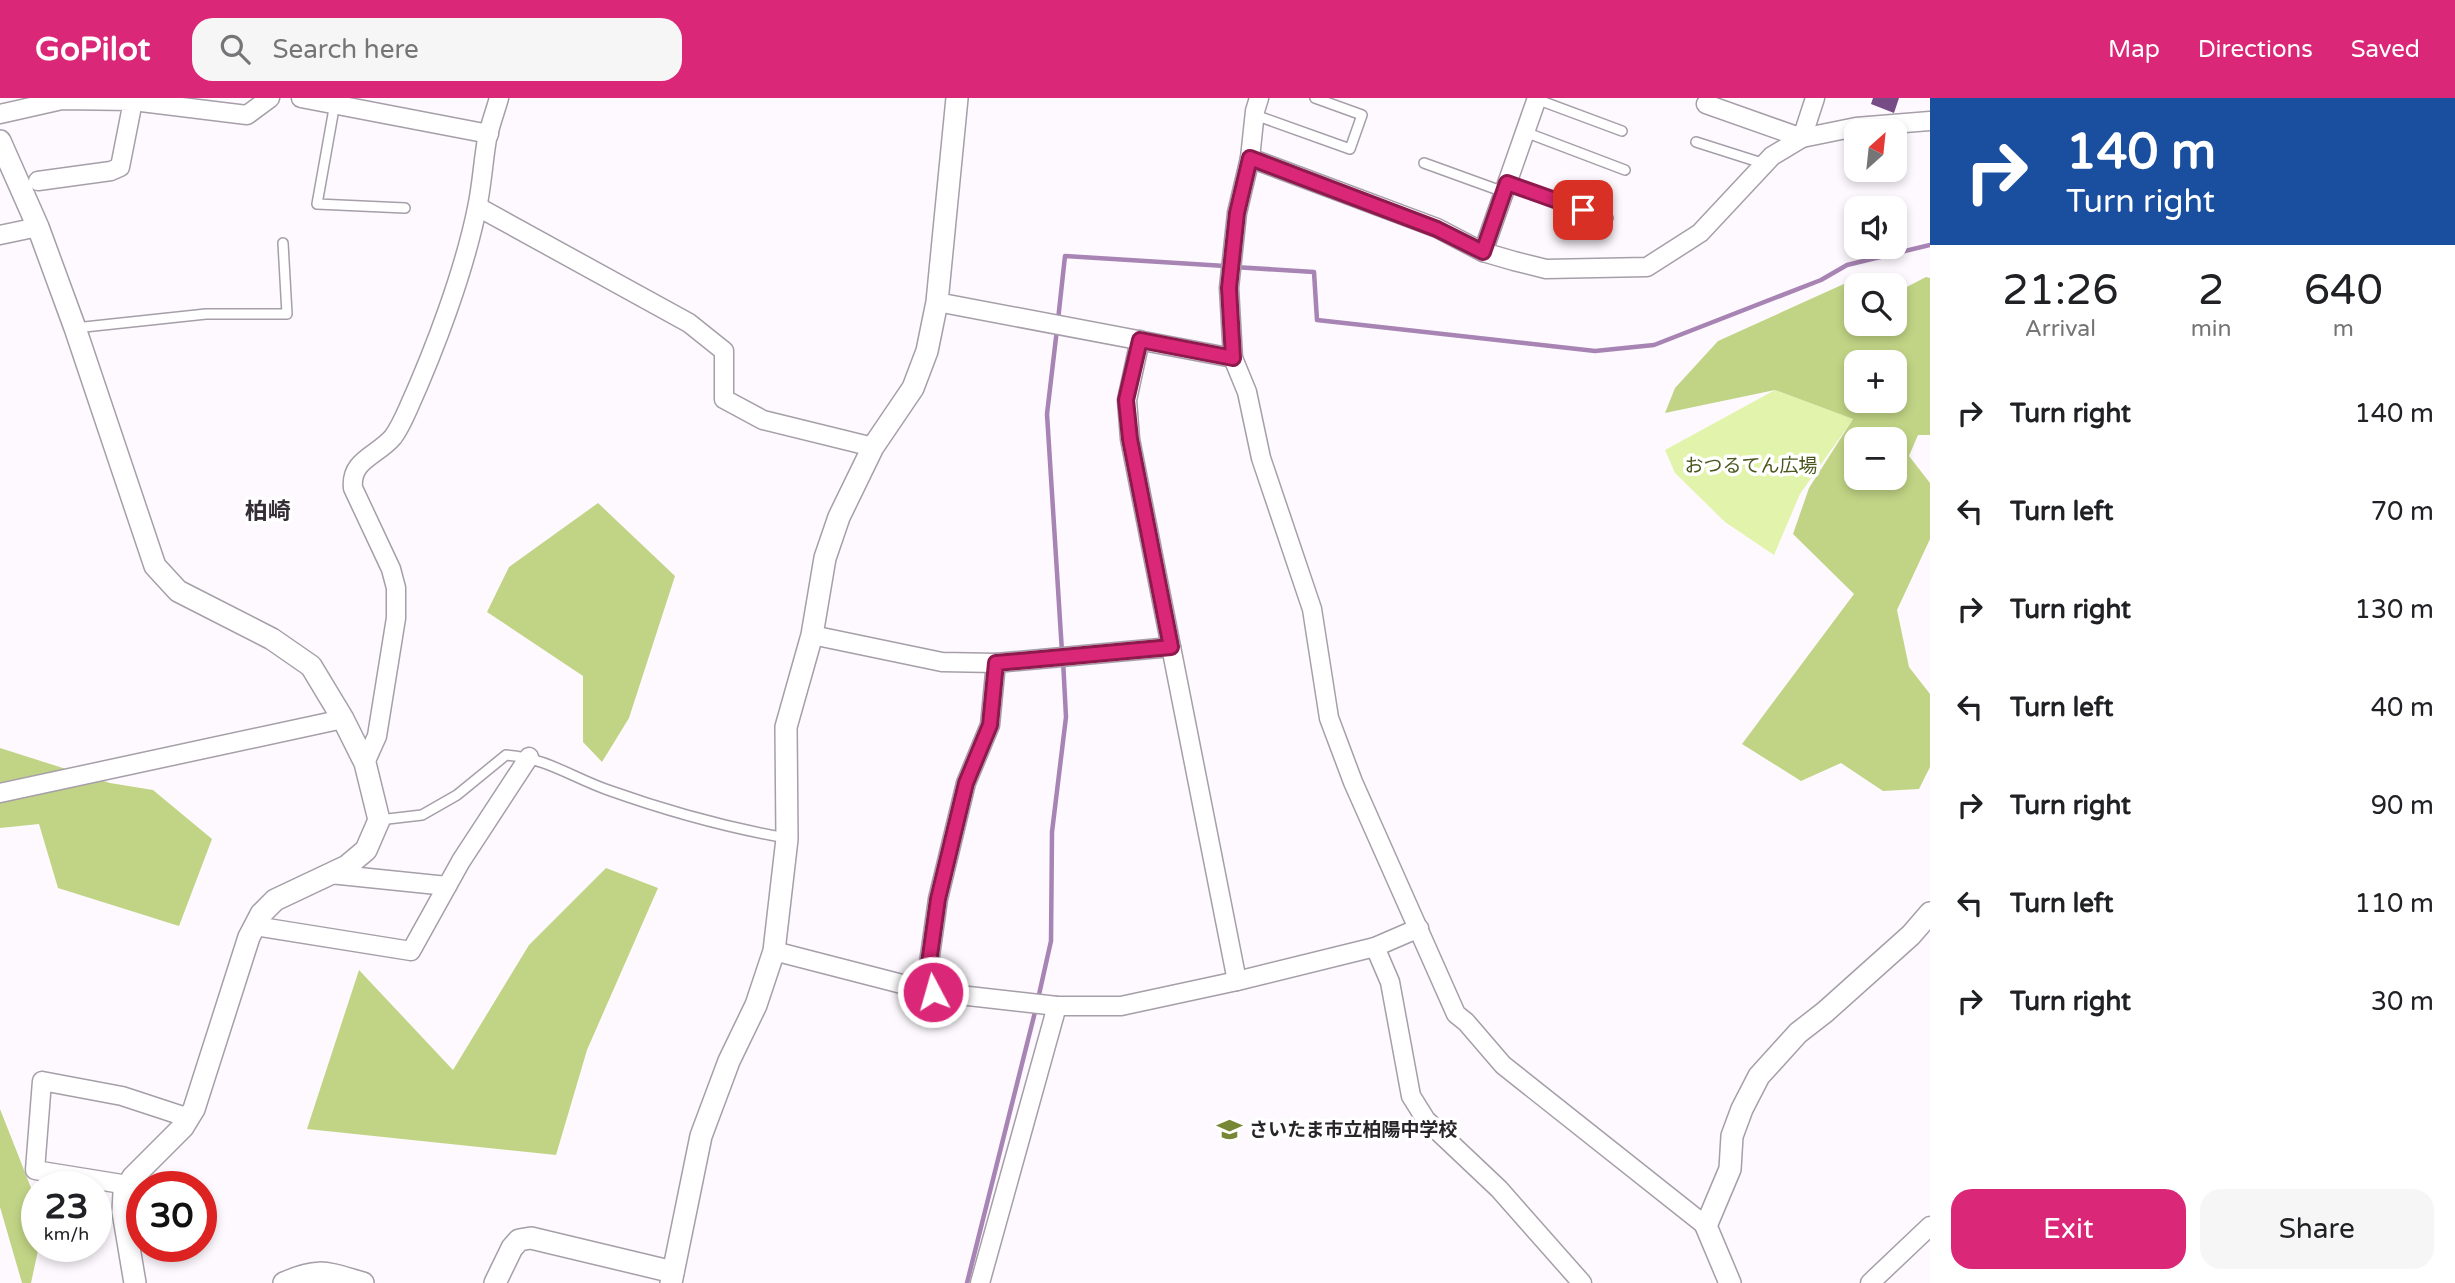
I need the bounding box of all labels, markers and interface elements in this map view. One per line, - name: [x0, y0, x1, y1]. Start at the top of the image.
- search box: [192, 18, 682, 81]
- text: GoPilot: [35, 30, 150, 69]
- icon: search: [216, 30, 254, 68]
- text: Search here: [272, 34, 419, 65]
- text: Map: [2108, 35, 2160, 64]
- text: Directions: [2198, 35, 2313, 64]
- text: Saved: [2351, 35, 2420, 64]
- north arrow: [1844, 119, 1908, 182]
- map controls: [1844, 119, 1907, 490]
- text: 140 m: [2066, 123, 2216, 182]
- icon: right: [1951, 126, 2042, 217]
- pin: [1553, 180, 1613, 240]
- text: Turn right: [2066, 183, 2215, 221]
- icon: arrive: [1564, 191, 1602, 229]
- button: sound: [1844, 196, 1907, 259]
- text: 21:26: [2002, 265, 2119, 316]
- text: 2: [2198, 265, 2224, 316]
- text: 640: [2304, 265, 2383, 316]
- button: search: [1844, 273, 1907, 336]
- text: Arrival: [2025, 315, 2096, 343]
- text: min: [2191, 315, 2232, 343]
- text: m: [2333, 315, 2354, 343]
- button: +: [1844, 350, 1907, 413]
- icon: right: [1951, 394, 1989, 432]
- text: Turn right: [2010, 398, 2131, 429]
- text: 140 m: [2354, 398, 2434, 429]
- button: −: [1844, 427, 1907, 490]
- park label: おつるてん広場: [1684, 455, 1818, 477]
- icon: left: [1951, 492, 1989, 530]
- text: Turn left: [2010, 496, 2113, 527]
- text: 70 m: [2371, 496, 2434, 527]
- district label: 柏崎: [245, 498, 291, 526]
- icon: right: [1951, 590, 1989, 628]
- text: Turn right: [2010, 594, 2131, 625]
- text: 130 m: [2354, 594, 2434, 625]
- icon: left: [1951, 688, 1989, 726]
- text: Turn left: [2010, 692, 2113, 723]
- text: 40 m: [2371, 692, 2434, 723]
- icon: right: [1951, 786, 1989, 824]
- text: Turn right: [2010, 790, 2131, 821]
- text: 90 m: [2371, 790, 2434, 821]
- icon: left: [1951, 884, 1989, 922]
- text: Turn left: [2010, 888, 2113, 919]
- text: 110 m: [2354, 888, 2434, 919]
- position arrow: [896, 955, 970, 1029]
- icon: right: [1951, 982, 1989, 1020]
- text: Turn right: [2010, 986, 2131, 1017]
- text: 30 m: [2371, 986, 2434, 1017]
- school or university icon: さいたま市立柏陽中学校: [1215, 1116, 1243, 1144]
- place label: さいたま市立柏陽中学校: [1249, 1119, 1457, 1141]
- speed limit sign: 30: [126, 1171, 217, 1262]
- text: 23: [45, 1186, 88, 1228]
- button: Exit: [1951, 1189, 2186, 1269]
- button: Share: [2200, 1189, 2434, 1269]
- text: km/h: [44, 1223, 89, 1245]

